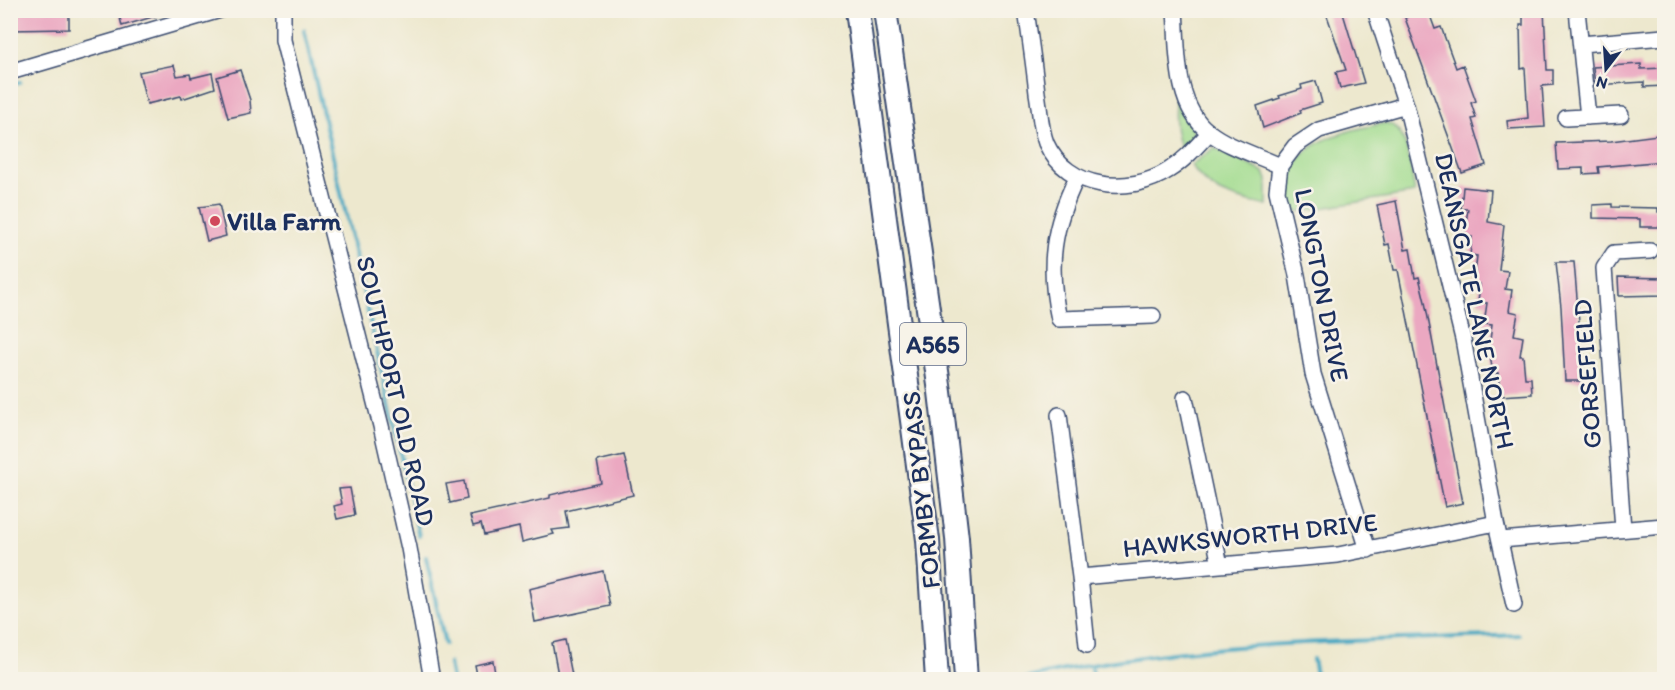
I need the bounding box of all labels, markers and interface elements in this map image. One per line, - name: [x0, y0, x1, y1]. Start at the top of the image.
- north arrow: [1576, 39, 1636, 99]
- text: N: [1594, 72, 1610, 94]
- street label: DEANSGATE LANE NORTH: [1428, 150, 1522, 452]
- street label: LONGTON DRIVE: [1288, 186, 1356, 384]
- place label: Villa Farm: [227, 205, 342, 237]
- marker: Villa Farm: [208, 214, 222, 228]
- street label: SOUTHPORT OLD ROAD: [349, 253, 443, 529]
- street label: GORSEFIELD: [1566, 298, 1608, 450]
- road number: A565: [900, 323, 966, 365]
- street label: FORMBY BYPASS: [895, 390, 947, 590]
- street label: HAWKSWORTH DRIVE: [1121, 506, 1379, 564]

